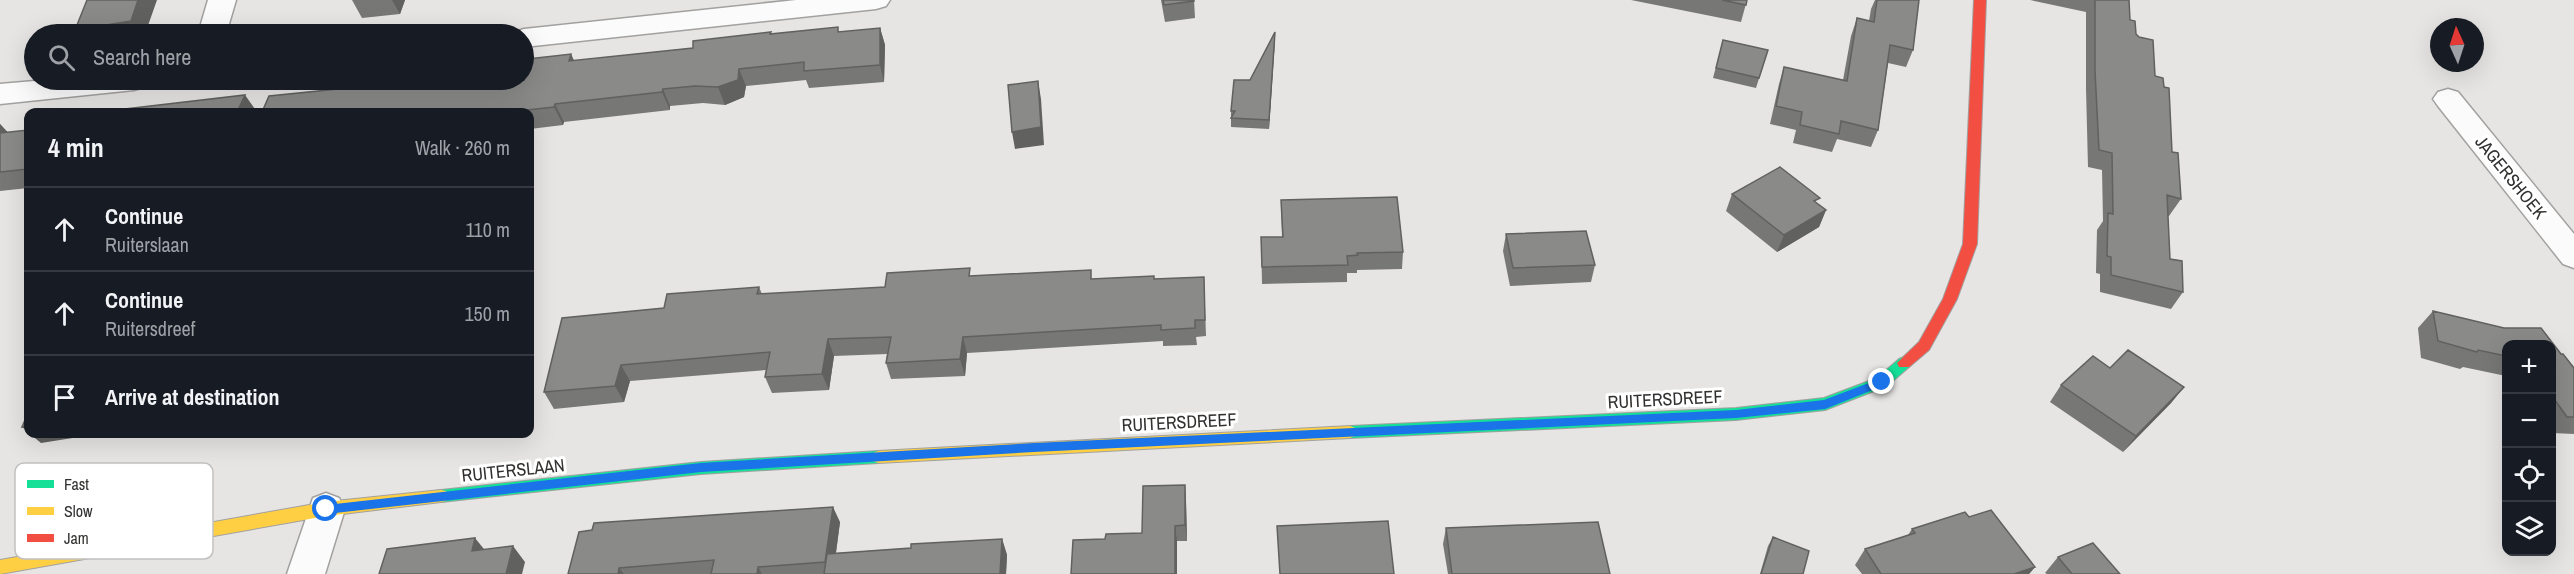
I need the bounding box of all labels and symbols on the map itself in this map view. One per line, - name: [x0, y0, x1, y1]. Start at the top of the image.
- north arrow: [2430, 18, 2484, 72]
- street label: JAGERSHOEK: [2470, 130, 2553, 224]
- route end: [1868, 368, 1894, 394]
- street label: RUITERSDREEF: [1607, 384, 1723, 414]
- street label: RUITERSDREEF: [1121, 407, 1237, 437]
- street label: RUITERSLAAN: [460, 452, 566, 488]
- legend: [15, 463, 213, 559]
- text: Fast: [64, 473, 89, 495]
- route start: [312, 495, 338, 521]
- text: Slow: [64, 500, 93, 522]
- text: Jam: [64, 527, 89, 549]

